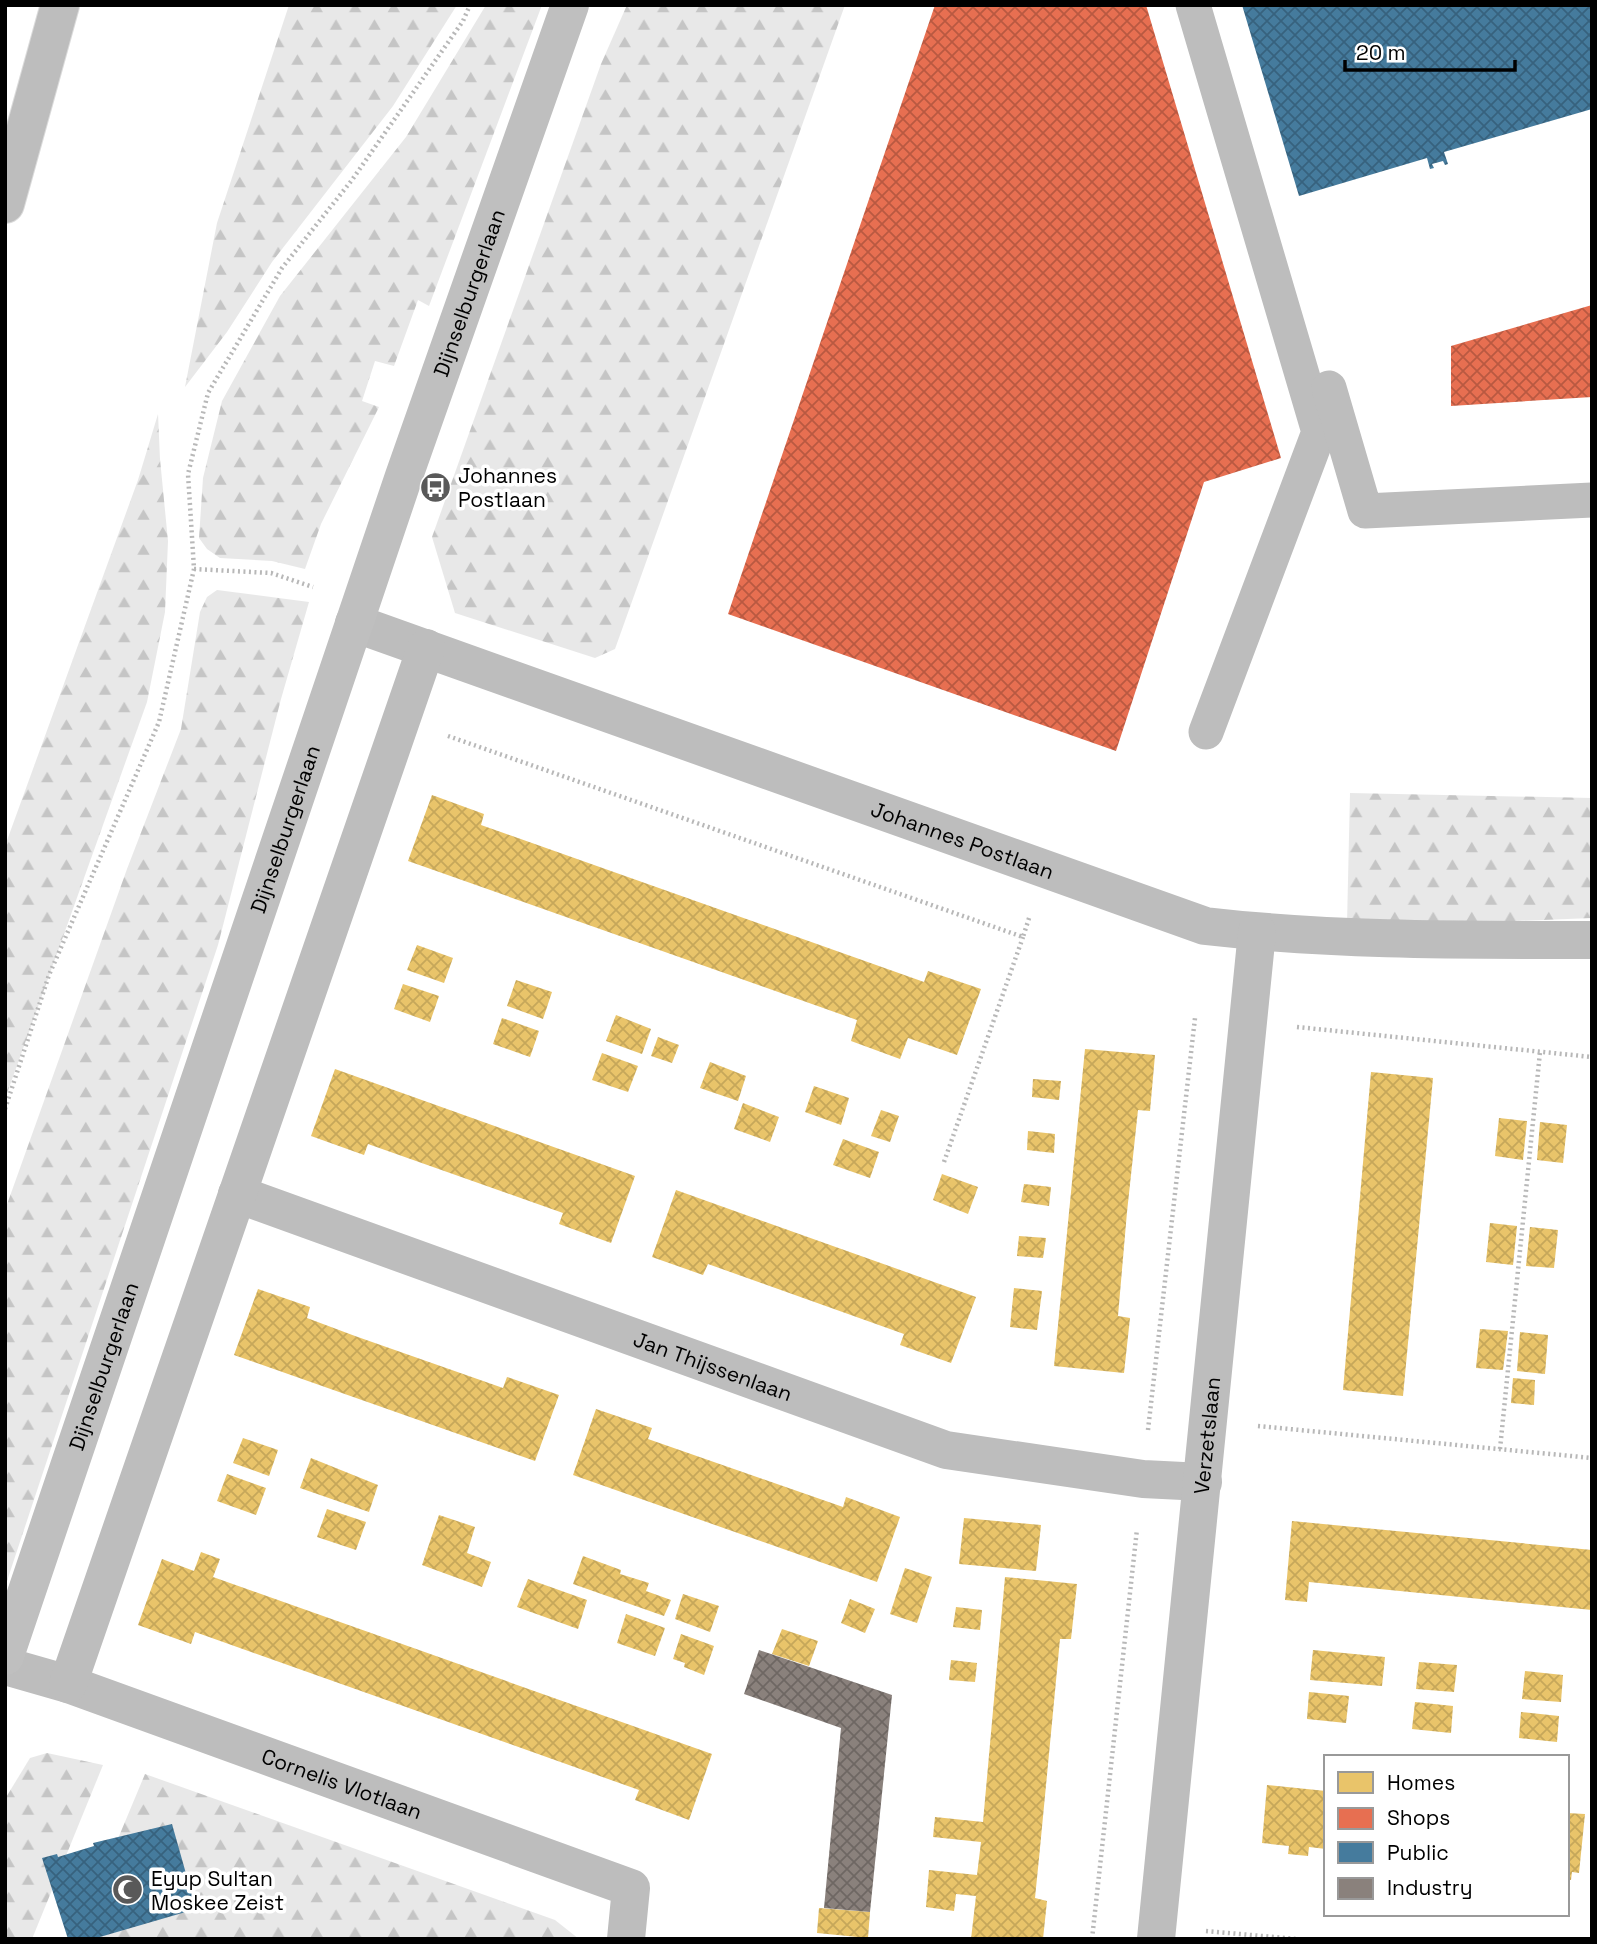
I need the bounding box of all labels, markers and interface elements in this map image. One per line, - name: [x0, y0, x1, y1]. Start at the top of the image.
- scale bar: [1345, 28, 1515, 72]
- text: 20 m: [1356, 39, 1406, 66]
- street label: Dijnselburgerlaan: [427, 205, 511, 380]
- place label: Johannes Postlaan: [458, 462, 557, 513]
- bus stop icon: Johannes Postlaan: [418, 470, 452, 504]
- street label: Dijnselburgerlaan: [244, 741, 326, 917]
- street label: Johannes Postlaan: [867, 795, 1058, 885]
- street label: Dijnselburgerlaan: [62, 1279, 144, 1454]
- street label: Jan Thijssenlaan: [630, 1325, 796, 1407]
- street label: Verzetslaan: [1187, 1375, 1226, 1496]
- street label: Cornelis Vlotlaan: [258, 1742, 426, 1825]
- legend: [1324, 1755, 1569, 1916]
- text: Homes: [1387, 1769, 1455, 1796]
- text: Shops: [1387, 1804, 1450, 1831]
- text: Public: [1387, 1839, 1449, 1866]
- place label: Eyup Sultan Moskee Zeist: [151, 1865, 284, 1916]
- mosque icon: Eyup Sultan Moskee Zeist: [111, 1873, 145, 1907]
- text: Industry: [1387, 1874, 1473, 1901]

